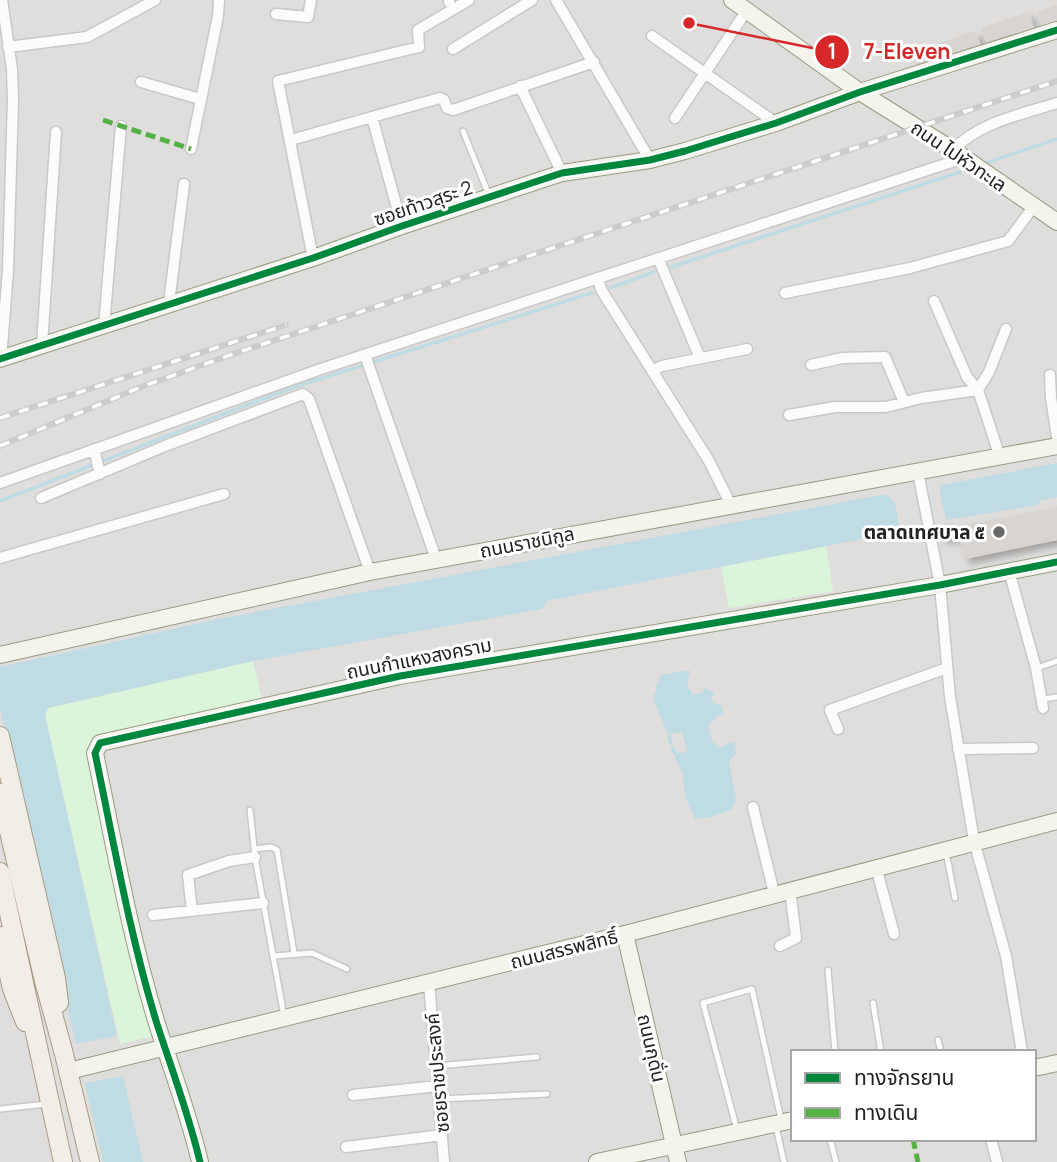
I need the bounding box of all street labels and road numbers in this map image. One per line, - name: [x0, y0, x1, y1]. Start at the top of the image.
- street label: ถนน ไปหัวทะเล: [906, 114, 1012, 198]
- street label: ซอยท้าวสุระ 2: [370, 174, 476, 232]
- street label: ถนนราชนิกูล: [477, 520, 577, 564]
- street label: ถนนกำแหงสงคราม: [344, 631, 494, 685]
- street label: ถนนสรรพสิทธิ์: [507, 923, 621, 975]
- street label: ถนนกุดั่น: [632, 1011, 672, 1085]
- street label: ซอยราชประสงค์: [419, 1012, 455, 1134]

